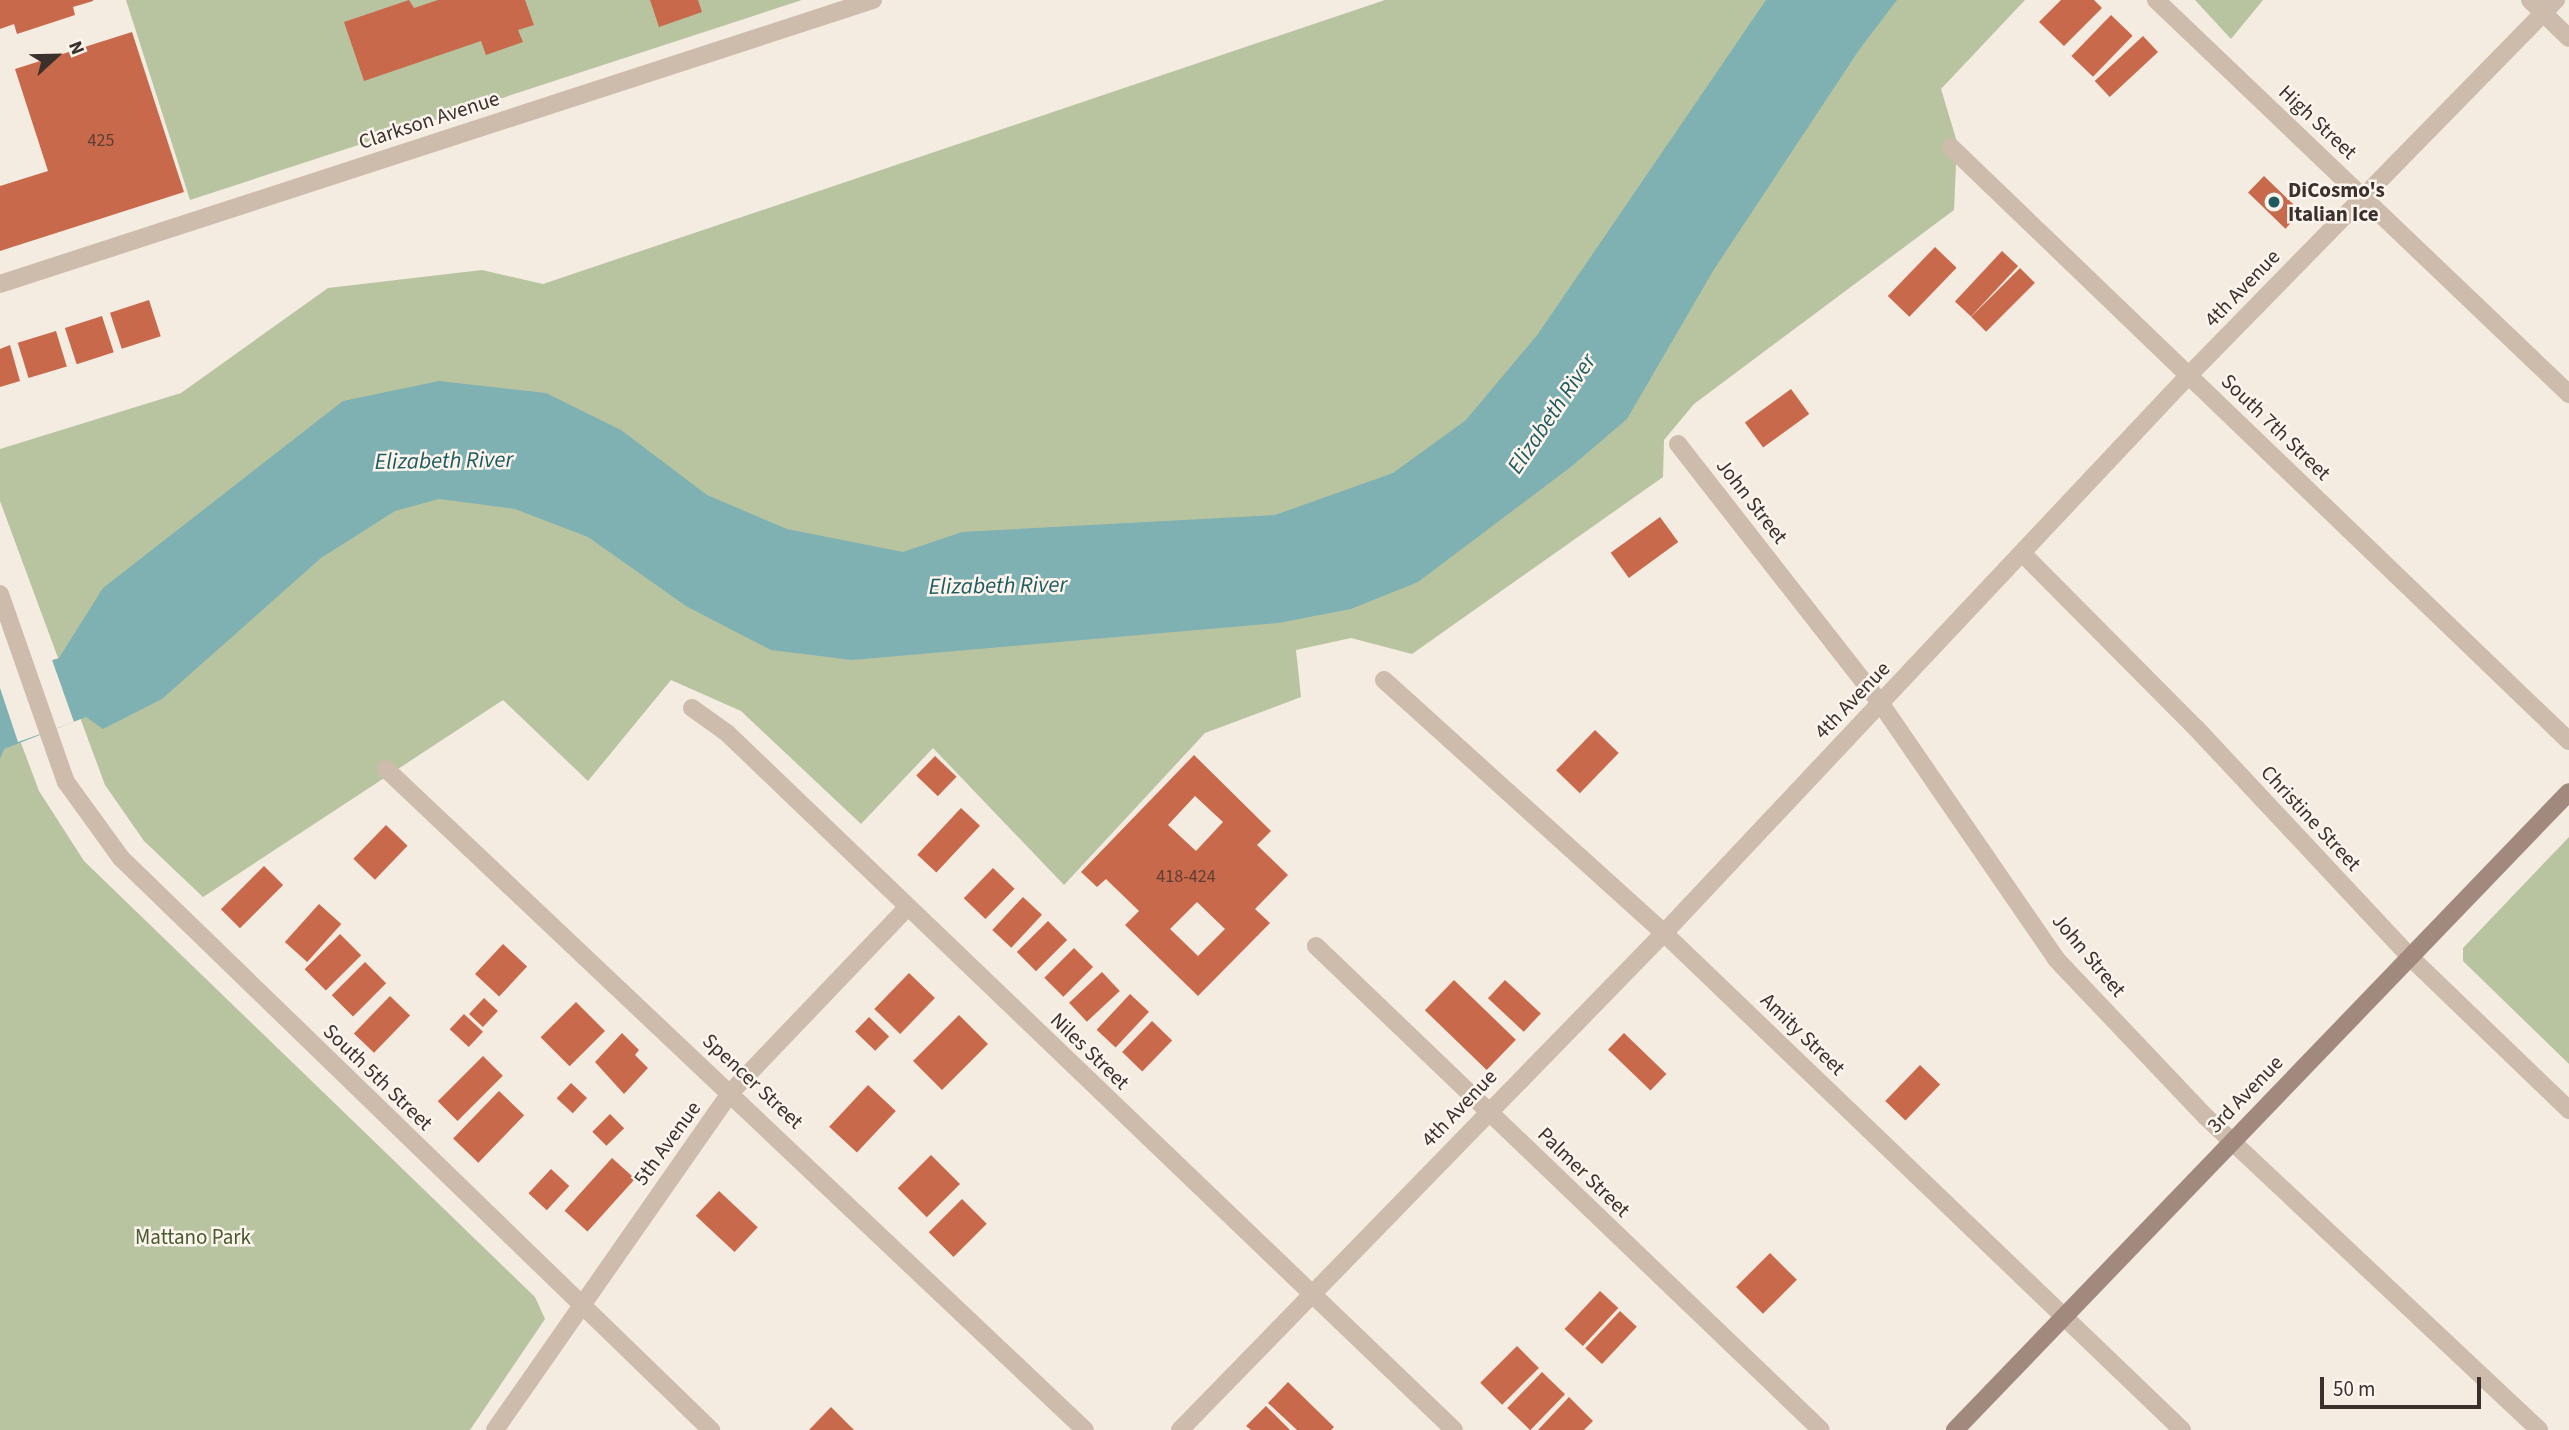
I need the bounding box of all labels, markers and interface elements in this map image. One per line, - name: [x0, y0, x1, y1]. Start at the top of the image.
- north arrow: [21, 21, 91, 91]
- text: N: [61, 37, 91, 59]
- street label: High Street: [2274, 79, 2362, 165]
- street label: Clarkson Avenue: [356, 85, 502, 155]
- house number: 425: [88, 130, 114, 152]
- place label: DiCosmo's Italian Ice: [2288, 177, 2385, 227]
- marker: DiCosmo's Italian Ice: [2266, 194, 2282, 210]
- street label: 4th Avenue: [2199, 244, 2285, 332]
- water label: Elizabeth River: [1502, 349, 1602, 479]
- street label: South 7th Street: [2216, 368, 2336, 486]
- water label: Elizabeth River: [374, 446, 514, 476]
- street label: John Street: [1711, 453, 1793, 549]
- water label: Elizabeth River: [928, 571, 1068, 601]
- street label: 4th Avenue: [1809, 656, 1895, 744]
- street label: Christine Street: [2256, 760, 2366, 876]
- house number: 418-424: [1156, 866, 1216, 888]
- street label: John Street: [2047, 908, 2131, 1002]
- street label: Amity Street: [1756, 988, 1850, 1080]
- street label: Niles Street: [1045, 1007, 1135, 1095]
- street label: South 5th Street: [318, 1018, 438, 1136]
- street label: Spencer Street: [697, 1028, 809, 1134]
- street label: 3rd Avenue: [2202, 1050, 2288, 1138]
- street label: 4th Avenue: [1416, 1064, 1502, 1152]
- street label: 5th Avenue: [628, 1096, 706, 1190]
- street label: Palmer Street: [1532, 1122, 1636, 1222]
- park label: Mattano Park: [135, 1224, 251, 1250]
- scale bar: [2324, 1364, 2485, 1408]
- text: 50 m: [2333, 1374, 2375, 1404]

